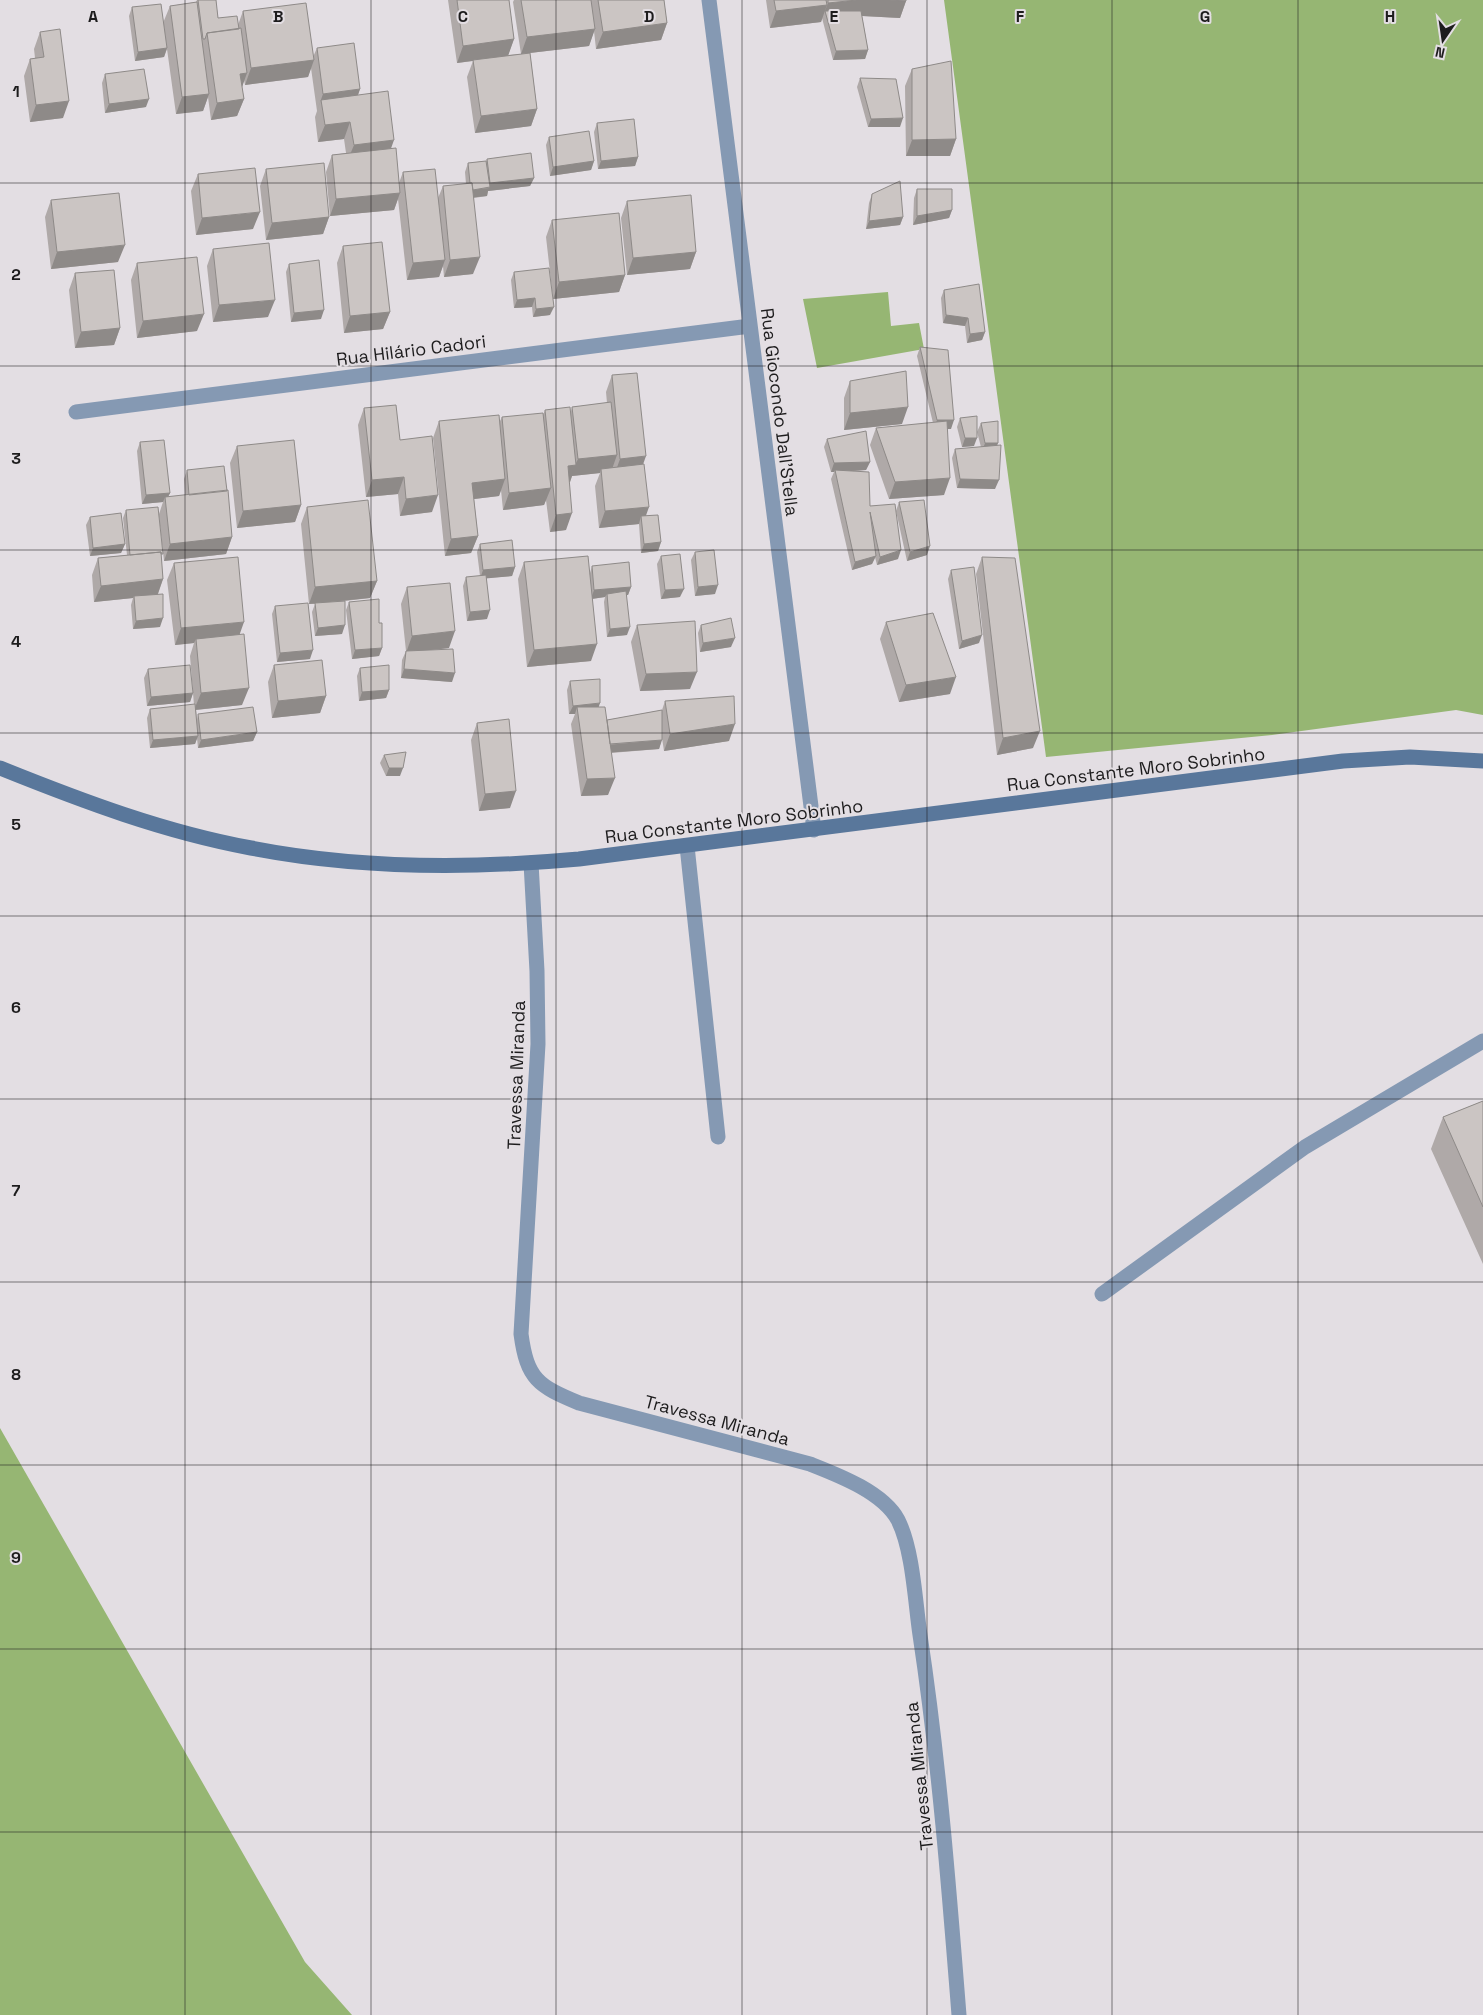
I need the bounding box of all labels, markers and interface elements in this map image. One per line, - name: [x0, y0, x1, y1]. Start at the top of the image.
- text: A: [88, 6, 98, 27]
- text: B: [273, 6, 283, 27]
- text: C: [458, 6, 468, 27]
- text: D: [644, 6, 654, 27]
- text: E: [830, 6, 839, 27]
- text: F: [1016, 6, 1025, 27]
- text: G: [1200, 6, 1210, 27]
- text: H: [1385, 6, 1395, 27]
- north arrow: [1418, 15, 1468, 65]
- text: N: [1433, 43, 1447, 62]
- text: 1: [12, 81, 20, 102]
- text: 2: [11, 264, 21, 285]
- street label: Rua Giocondo Dall'Stella: [756, 307, 804, 517]
- street label: Rua Hilário Cadori: [335, 329, 487, 371]
- text: 3: [11, 448, 21, 469]
- text: 4: [11, 631, 21, 652]
- street label: Rua Constante Moro Sobrinho: [1006, 742, 1266, 796]
- street label: Rua Constante Moro Sobrinho: [604, 794, 864, 848]
- text: 5: [11, 814, 21, 835]
- text: 6: [11, 997, 21, 1018]
- street label: Travessa Miranda: [502, 1000, 530, 1150]
- text: 7: [12, 1180, 21, 1201]
- text: 8: [11, 1364, 21, 1385]
- street label: Travessa Miranda: [642, 1390, 792, 1450]
- text: 9: [11, 1547, 21, 1568]
- street label: Travessa Miranda: [900, 1701, 938, 1851]

